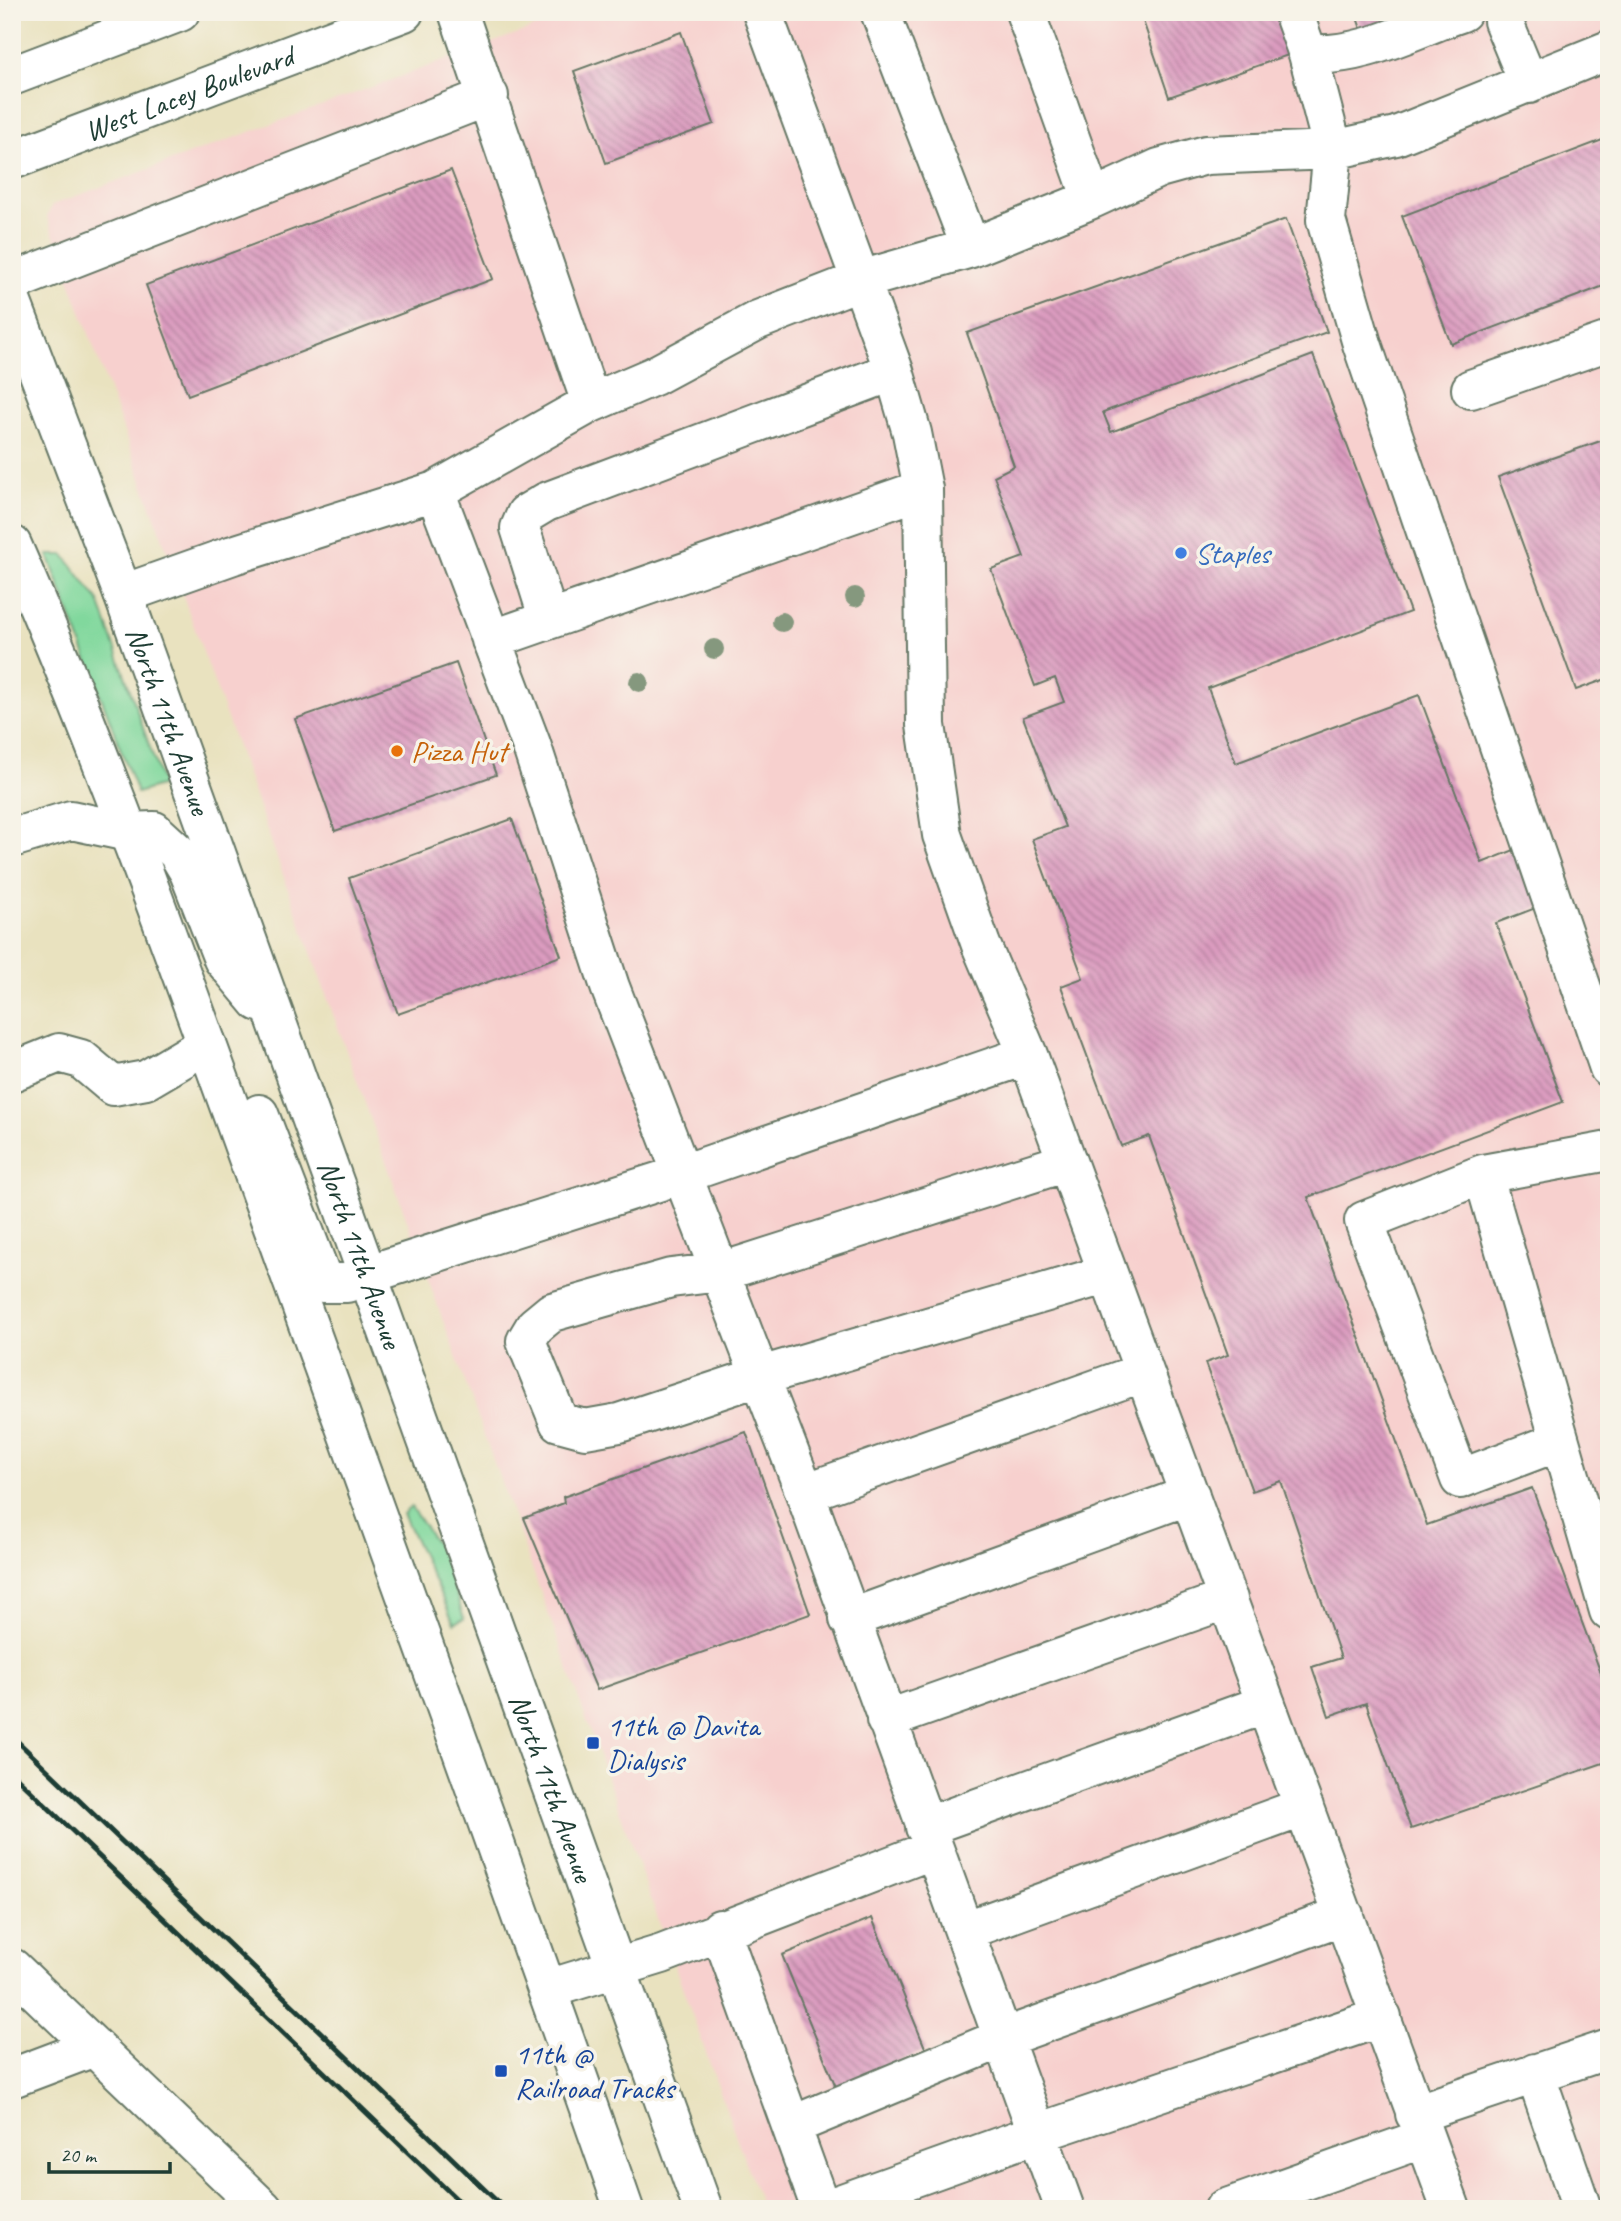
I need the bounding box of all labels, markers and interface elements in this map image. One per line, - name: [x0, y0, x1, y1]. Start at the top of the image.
- street label: West Lacey Boulevard: [79, 35, 302, 150]
- place label: Staples: [1195, 534, 1272, 572]
- marker: Staples: [1173, 545, 1189, 561]
- street label: North 11th Avenue: [117, 621, 220, 822]
- place label: Pizza Hut: [411, 732, 511, 770]
- marker: Pizza Hut: [389, 743, 405, 759]
- street label: North 11th Avenue: [309, 1155, 412, 1356]
- street label: North 11th Avenue: [501, 1689, 604, 1889]
- place label: 11th @ Davita Dialysis: [607, 1707, 762, 1779]
- marker: 11th @ Davita Dialysis: [585, 1735, 601, 1751]
- place label: 11th @ Railroad Tracks: [515, 2035, 677, 2107]
- marker: 11th @ Railroad Tracks: [493, 2063, 509, 2079]
- scale bar: [49, 2130, 170, 2174]
- text: 20 m: [60, 2142, 98, 2168]

